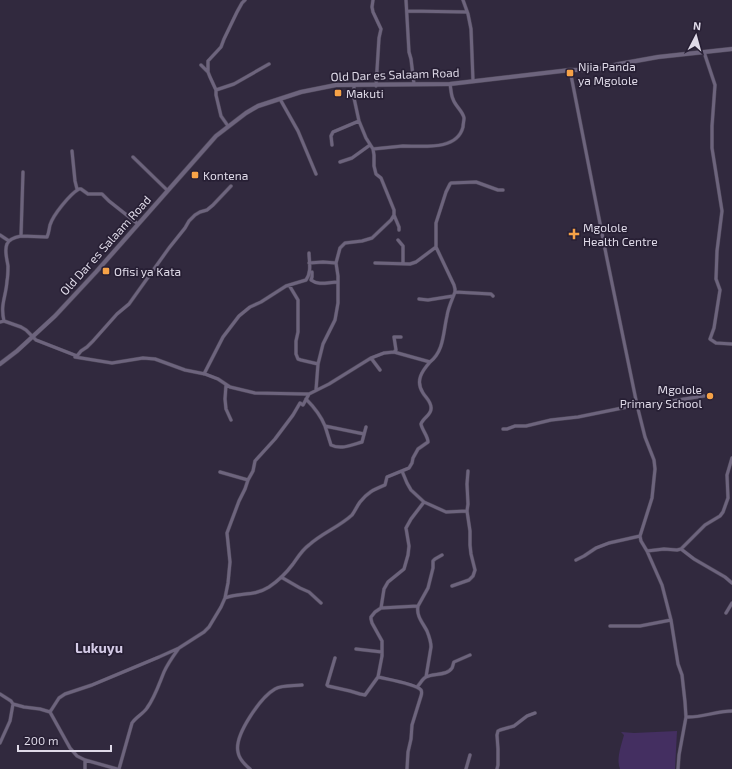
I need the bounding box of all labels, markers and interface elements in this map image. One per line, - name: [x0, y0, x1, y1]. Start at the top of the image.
- north arrow: [676, 16, 716, 56]
- text: N: [692, 19, 702, 32]
- place label: Njia Panda ya Mgolole: [578, 59, 638, 87]
- street label: Old Dar es Salaam Road: [330, 65, 460, 83]
- marker: Njia Panda ya Mgolole: [565, 68, 575, 78]
- place label: Makuti: [346, 86, 384, 100]
- marker: Makuti: [333, 88, 343, 98]
- place label: Kontena: [203, 168, 248, 182]
- marker: Kontena: [190, 170, 200, 180]
- street label: Old Dar es Salaam Road: [57, 192, 153, 298]
- place label: Mgolole Health Centre: [583, 220, 658, 248]
- marker: Mgolole Health Centre: [568, 228, 580, 240]
- place label: Ofisi ya Kata: [114, 264, 181, 278]
- marker: Ofisi ya Kata: [101, 266, 111, 276]
- place label: Mgolole Primary School: [620, 382, 702, 410]
- marker: Mgolole Primary School: [705, 391, 715, 401]
- district label: Lukuyu: [75, 639, 123, 656]
- scale bar: [18, 727, 111, 753]
- text: 200 m: [24, 733, 58, 747]

